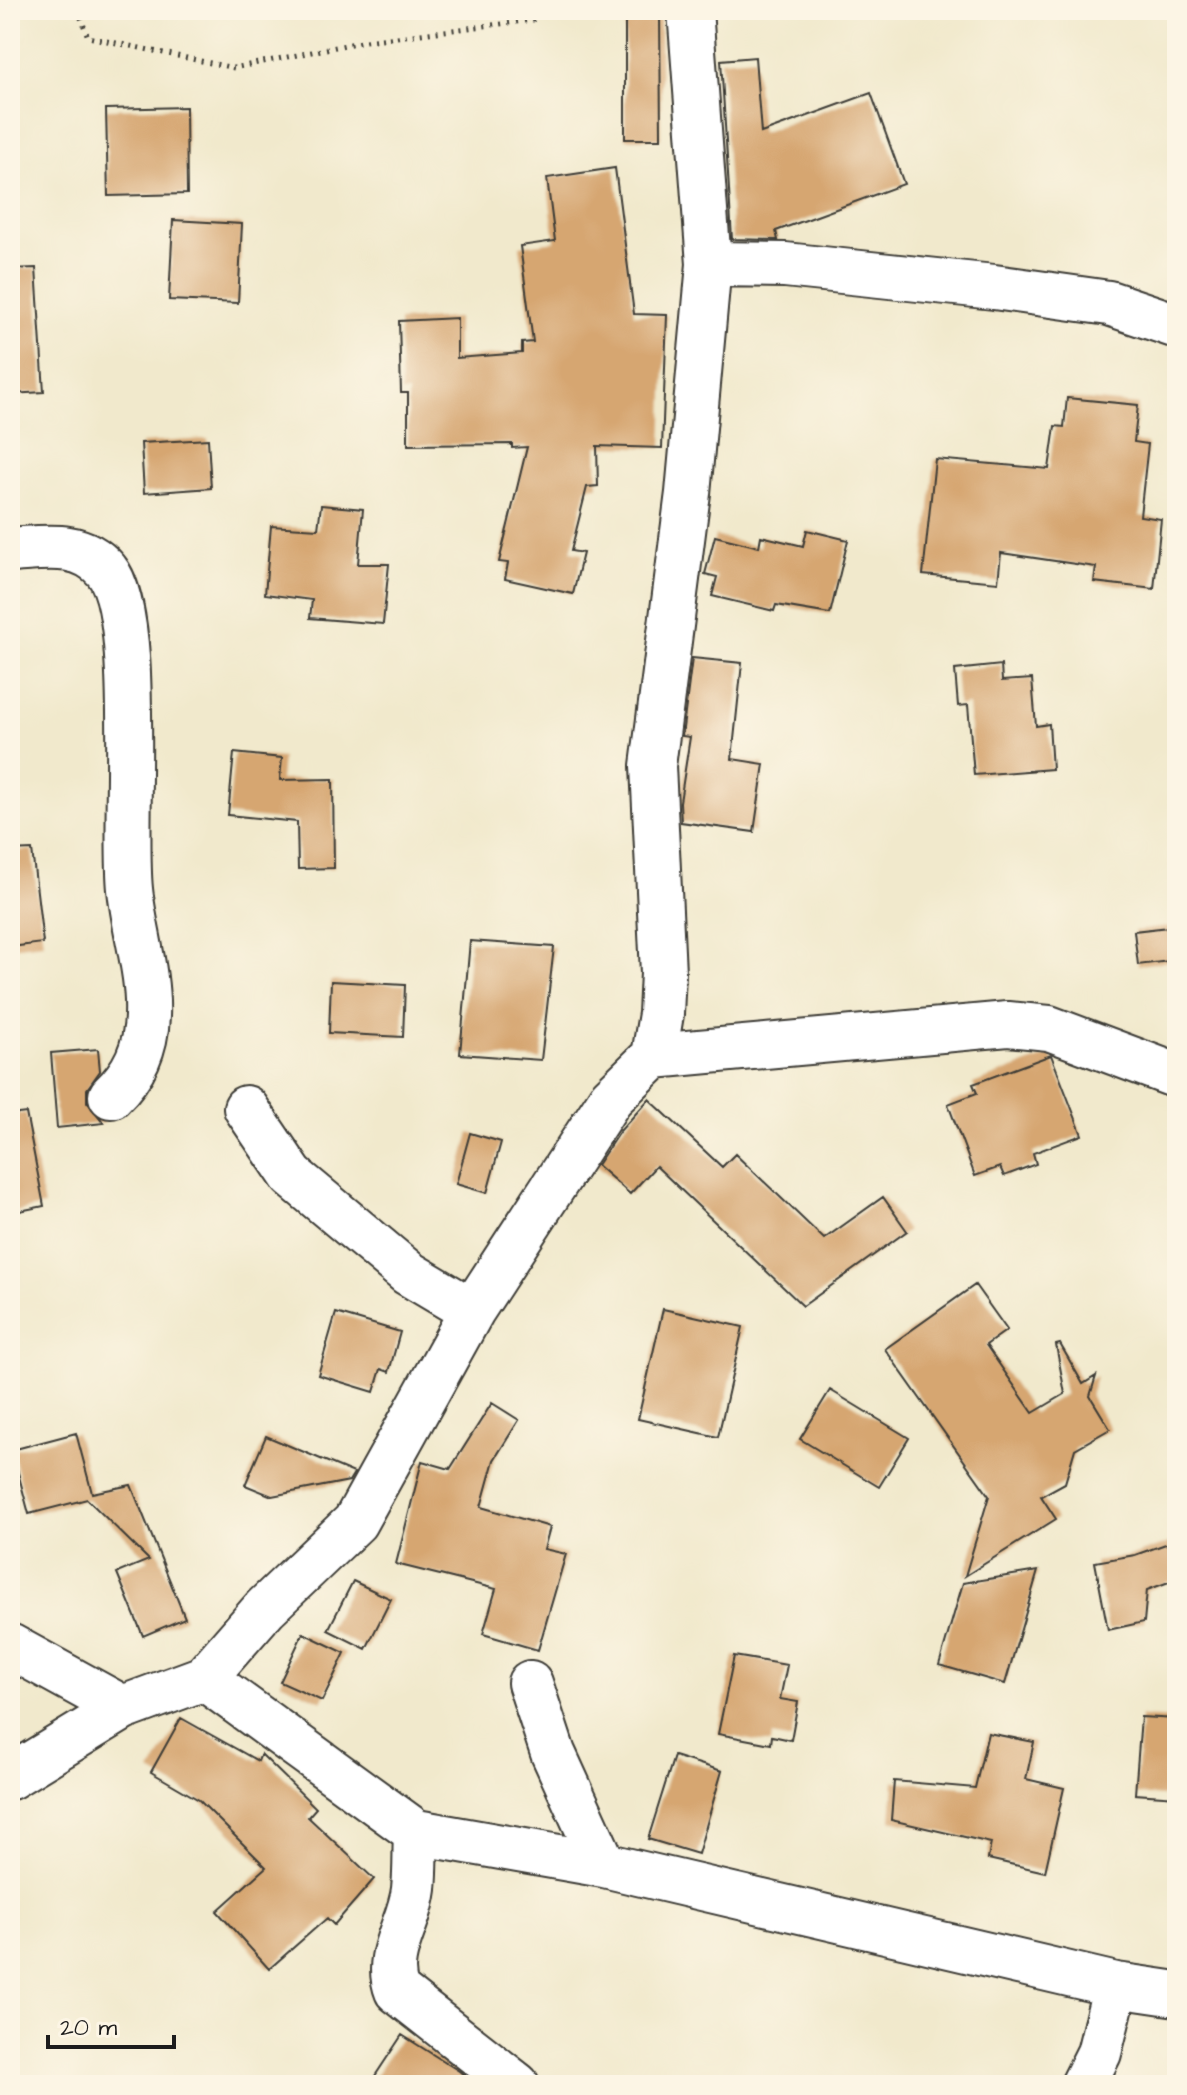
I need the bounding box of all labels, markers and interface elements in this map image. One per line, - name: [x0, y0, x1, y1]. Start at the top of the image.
- scale bar: [48, 1999, 174, 2049]
- text: 20 m: [60, 2011, 117, 2045]

